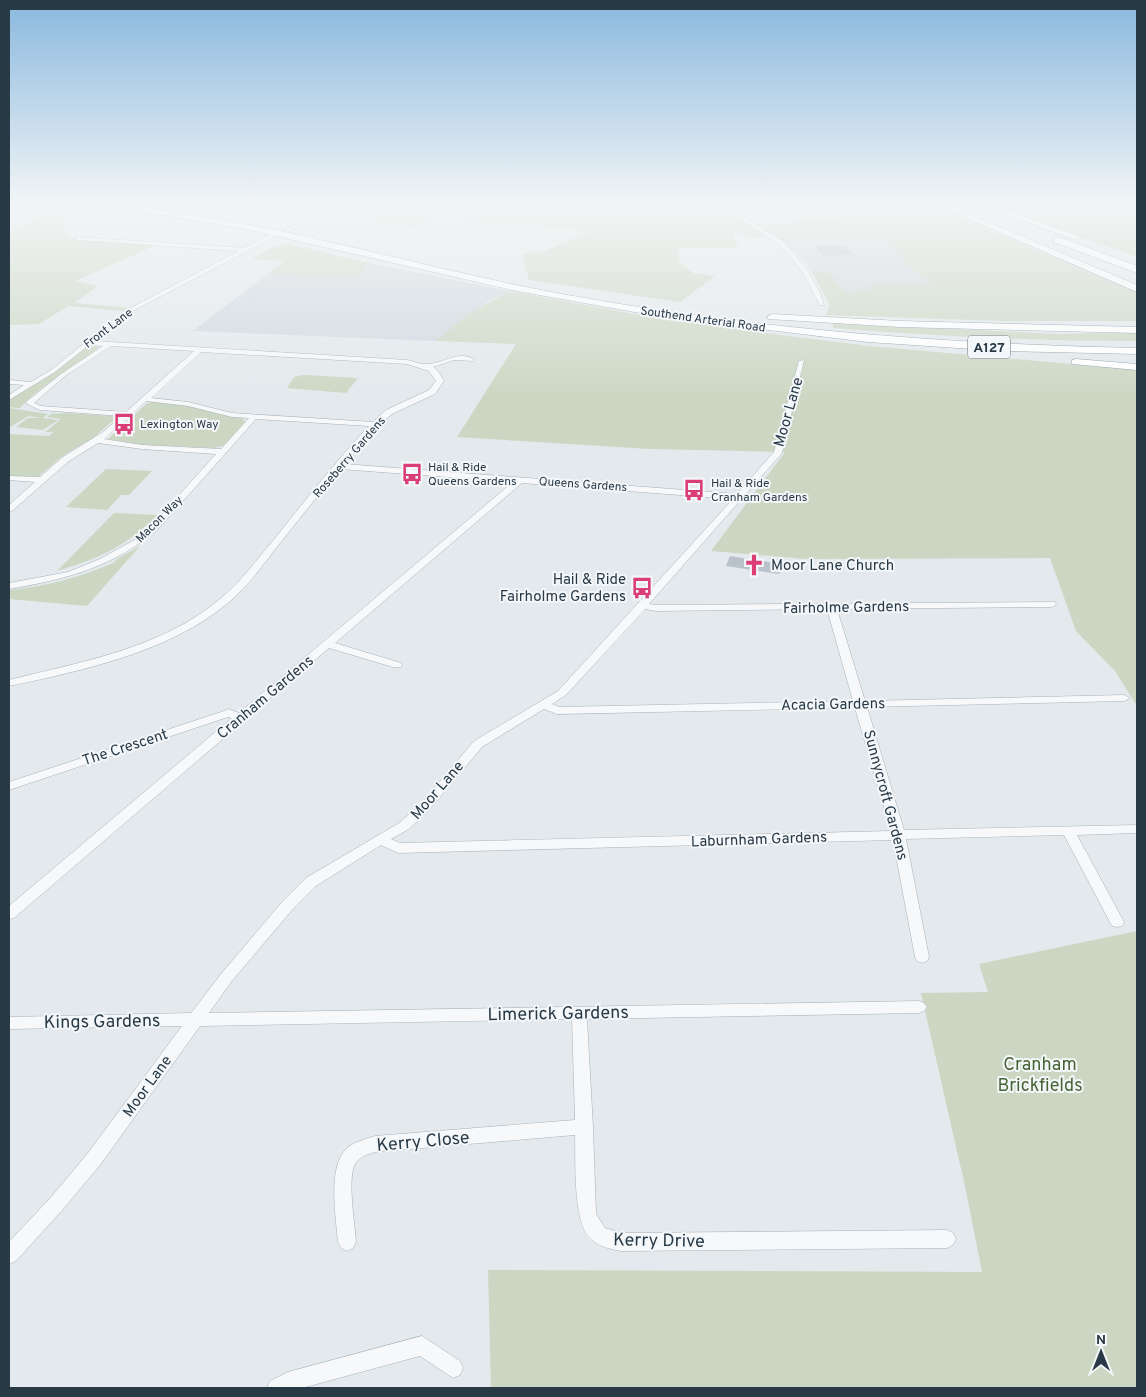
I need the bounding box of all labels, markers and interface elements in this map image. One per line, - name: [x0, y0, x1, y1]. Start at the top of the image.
- street label: Southend Arterial Road: [639, 303, 766, 337]
- street label: Front Lane: [81, 305, 136, 352]
- road number: A127: [968, 336, 1010, 358]
- street label: Moor Lane: [770, 375, 808, 449]
- bus stop icon: Lexington Way: [111, 411, 137, 437]
- street label: Roseberry Gardens: [310, 414, 390, 502]
- place label: Lexington Way: [140, 417, 219, 433]
- place label: Hail & Ride Queens Gardens: [428, 460, 517, 490]
- bus stop icon: Hail & Ride Queens Gardens: [399, 461, 425, 487]
- street label: Queens Gardens: [538, 474, 628, 496]
- place label: Hail & Ride Cranham Gardens: [711, 476, 807, 506]
- bus stop icon: Hail & Ride Cranham Gardens: [681, 477, 707, 503]
- street label: Macon Way: [133, 493, 187, 547]
- church icon: Moor Lane Church: [741, 552, 767, 578]
- place label: Moor Lane Church: [771, 557, 894, 576]
- place label: Hail & Ride Fairholme Gardens: [500, 571, 626, 607]
- bus stop icon: Hail & Ride Fairholme Gardens: [629, 575, 655, 601]
- street label: Fairholme Gardens: [783, 598, 909, 619]
- street label: Cranham Gardens: [214, 652, 318, 744]
- street label: Acacia Gardens: [781, 695, 885, 716]
- street label: The Crescent: [80, 726, 171, 771]
- street label: Sunnycroft Gardens: [858, 728, 911, 863]
- street label: Moor Lane: [407, 758, 469, 824]
- street label: Laburnham Gardens: [691, 829, 827, 852]
- street label: Limerick Gardens: [487, 1002, 629, 1027]
- street label: Kings Gardens: [43, 1010, 161, 1035]
- street label: Moor Lane: [119, 1052, 177, 1121]
- park label: Cranham Brickfields: [997, 1054, 1083, 1098]
- street label: Kerry Close: [376, 1127, 471, 1158]
- street label: Kerry Drive: [613, 1229, 705, 1254]
- north arrow: [1076, 1327, 1126, 1377]
- text: N: [1096, 1332, 1106, 1349]

